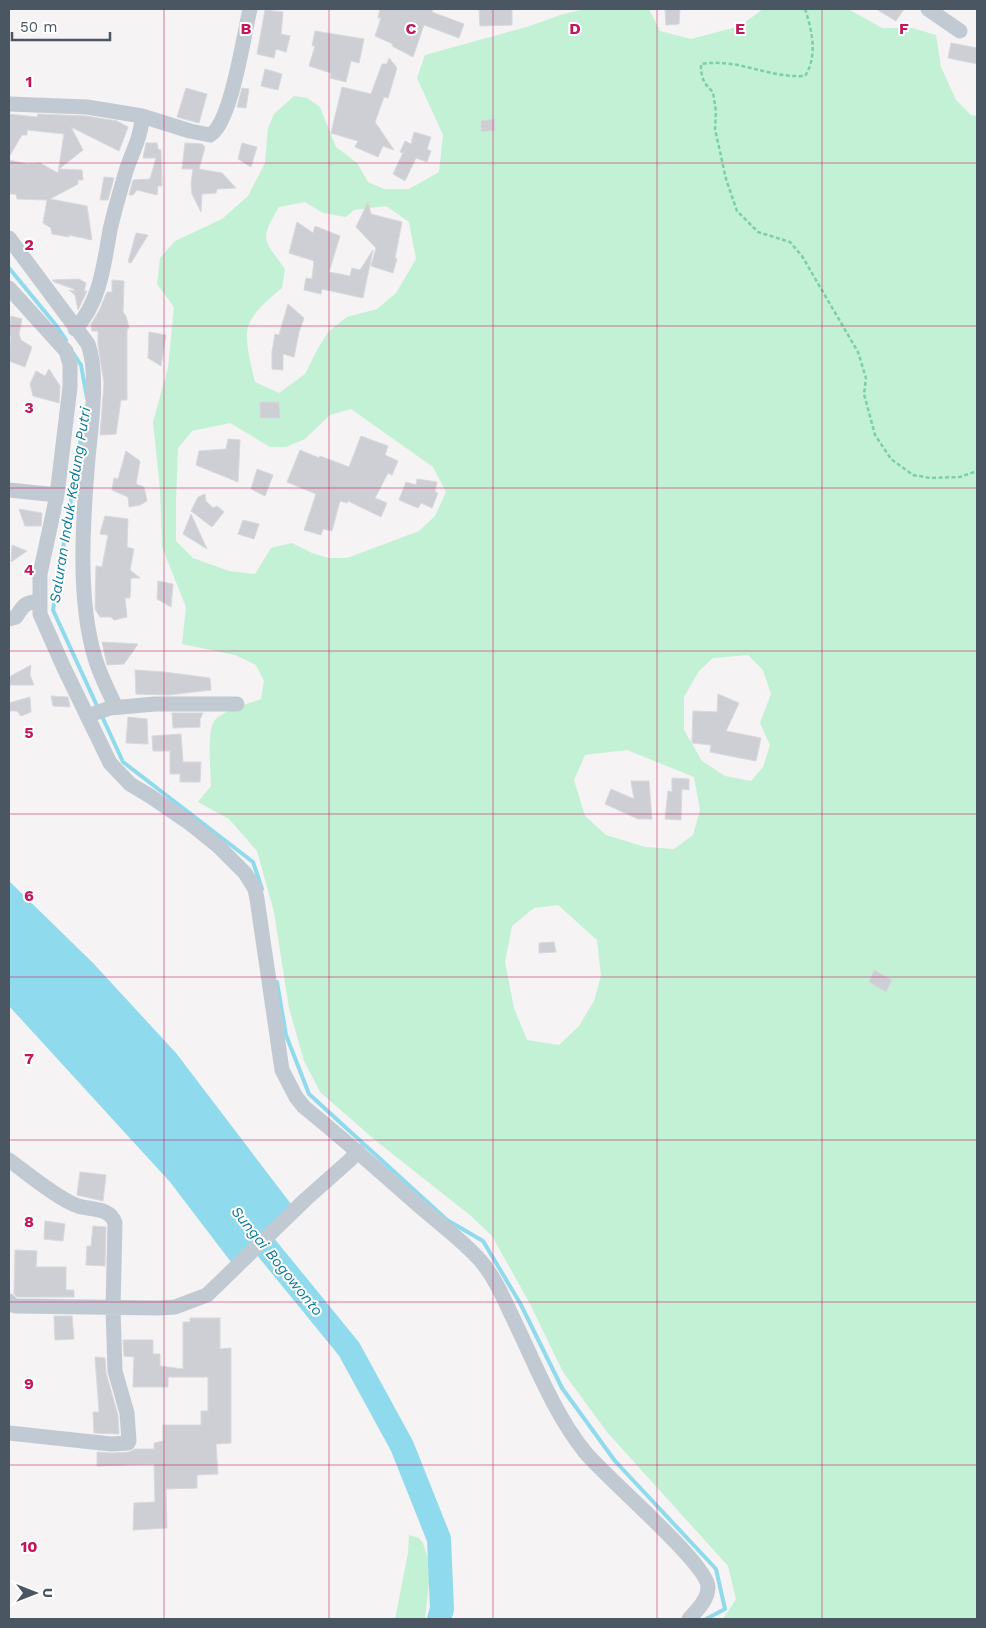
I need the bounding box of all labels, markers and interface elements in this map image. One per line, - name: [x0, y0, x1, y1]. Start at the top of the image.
- scale bar: [12, 10, 110, 42]
- text: 50 m: [20, 18, 57, 36]
- text: B: [241, 19, 252, 38]
- text: C: [406, 19, 417, 38]
- text: D: [569, 19, 581, 38]
- text: E: [735, 19, 745, 38]
- text: F: [899, 19, 909, 38]
- text: 1: [26, 72, 32, 91]
- text: 2: [24, 235, 34, 254]
- text: 3: [24, 398, 34, 417]
- water label: Saluran Induk Kedung Putri: [46, 405, 95, 604]
- text: 4: [24, 560, 34, 579]
- text: 5: [24, 723, 34, 742]
- text: 6: [24, 886, 34, 905]
- text: 7: [24, 1049, 34, 1068]
- water label: Sungai Bogowonto: [227, 1203, 327, 1319]
- text: 8: [24, 1212, 34, 1231]
- text: 9: [24, 1374, 34, 1393]
- text: 10: [20, 1537, 38, 1556]
- north arrow: [10, 1568, 60, 1618]
- text: U: [40, 1588, 56, 1598]

